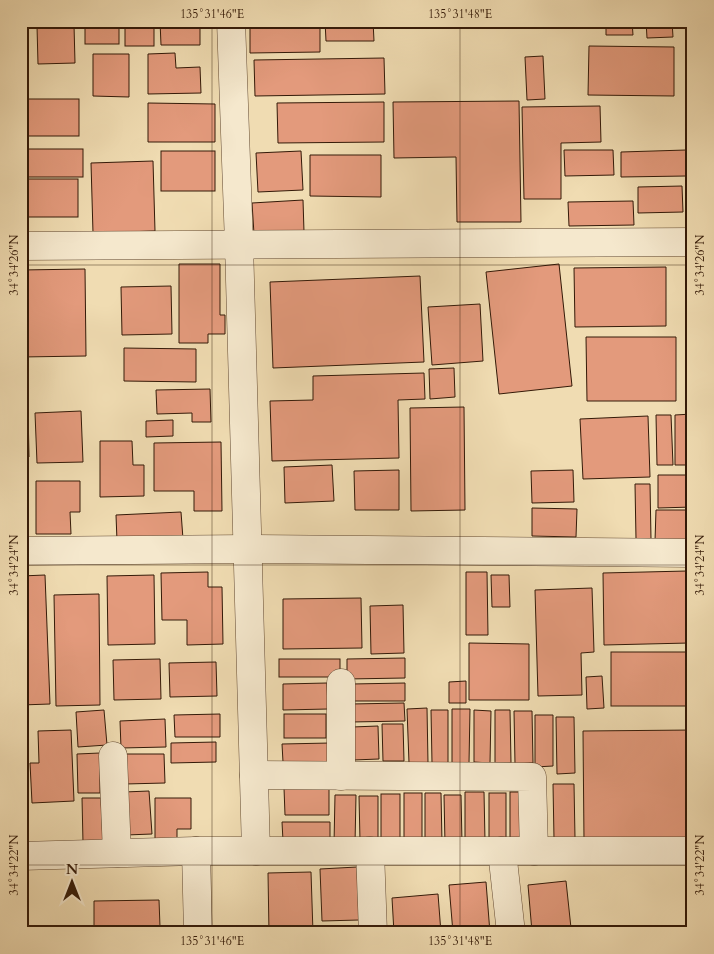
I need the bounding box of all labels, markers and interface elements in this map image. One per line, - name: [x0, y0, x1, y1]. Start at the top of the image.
- text: 135°31'46"E: [180, 6, 244, 22]
- text: 135°31'48"E: [428, 6, 492, 22]
- text: 34°34'26"N: [6, 234, 22, 295]
- text: 34°34'26"N: [692, 234, 708, 295]
- text: 34°34'24"N: [6, 534, 22, 595]
- text: 34°34'24"N: [692, 534, 708, 595]
- text: 34°34'22"N: [6, 834, 22, 895]
- text: 34°34'22"N: [692, 834, 708, 895]
- north arrow: [48, 856, 98, 906]
- text: N: [66, 860, 78, 879]
- text: 135°31'46"E: [180, 933, 244, 949]
- text: 135°31'48"E: [428, 933, 492, 949]

